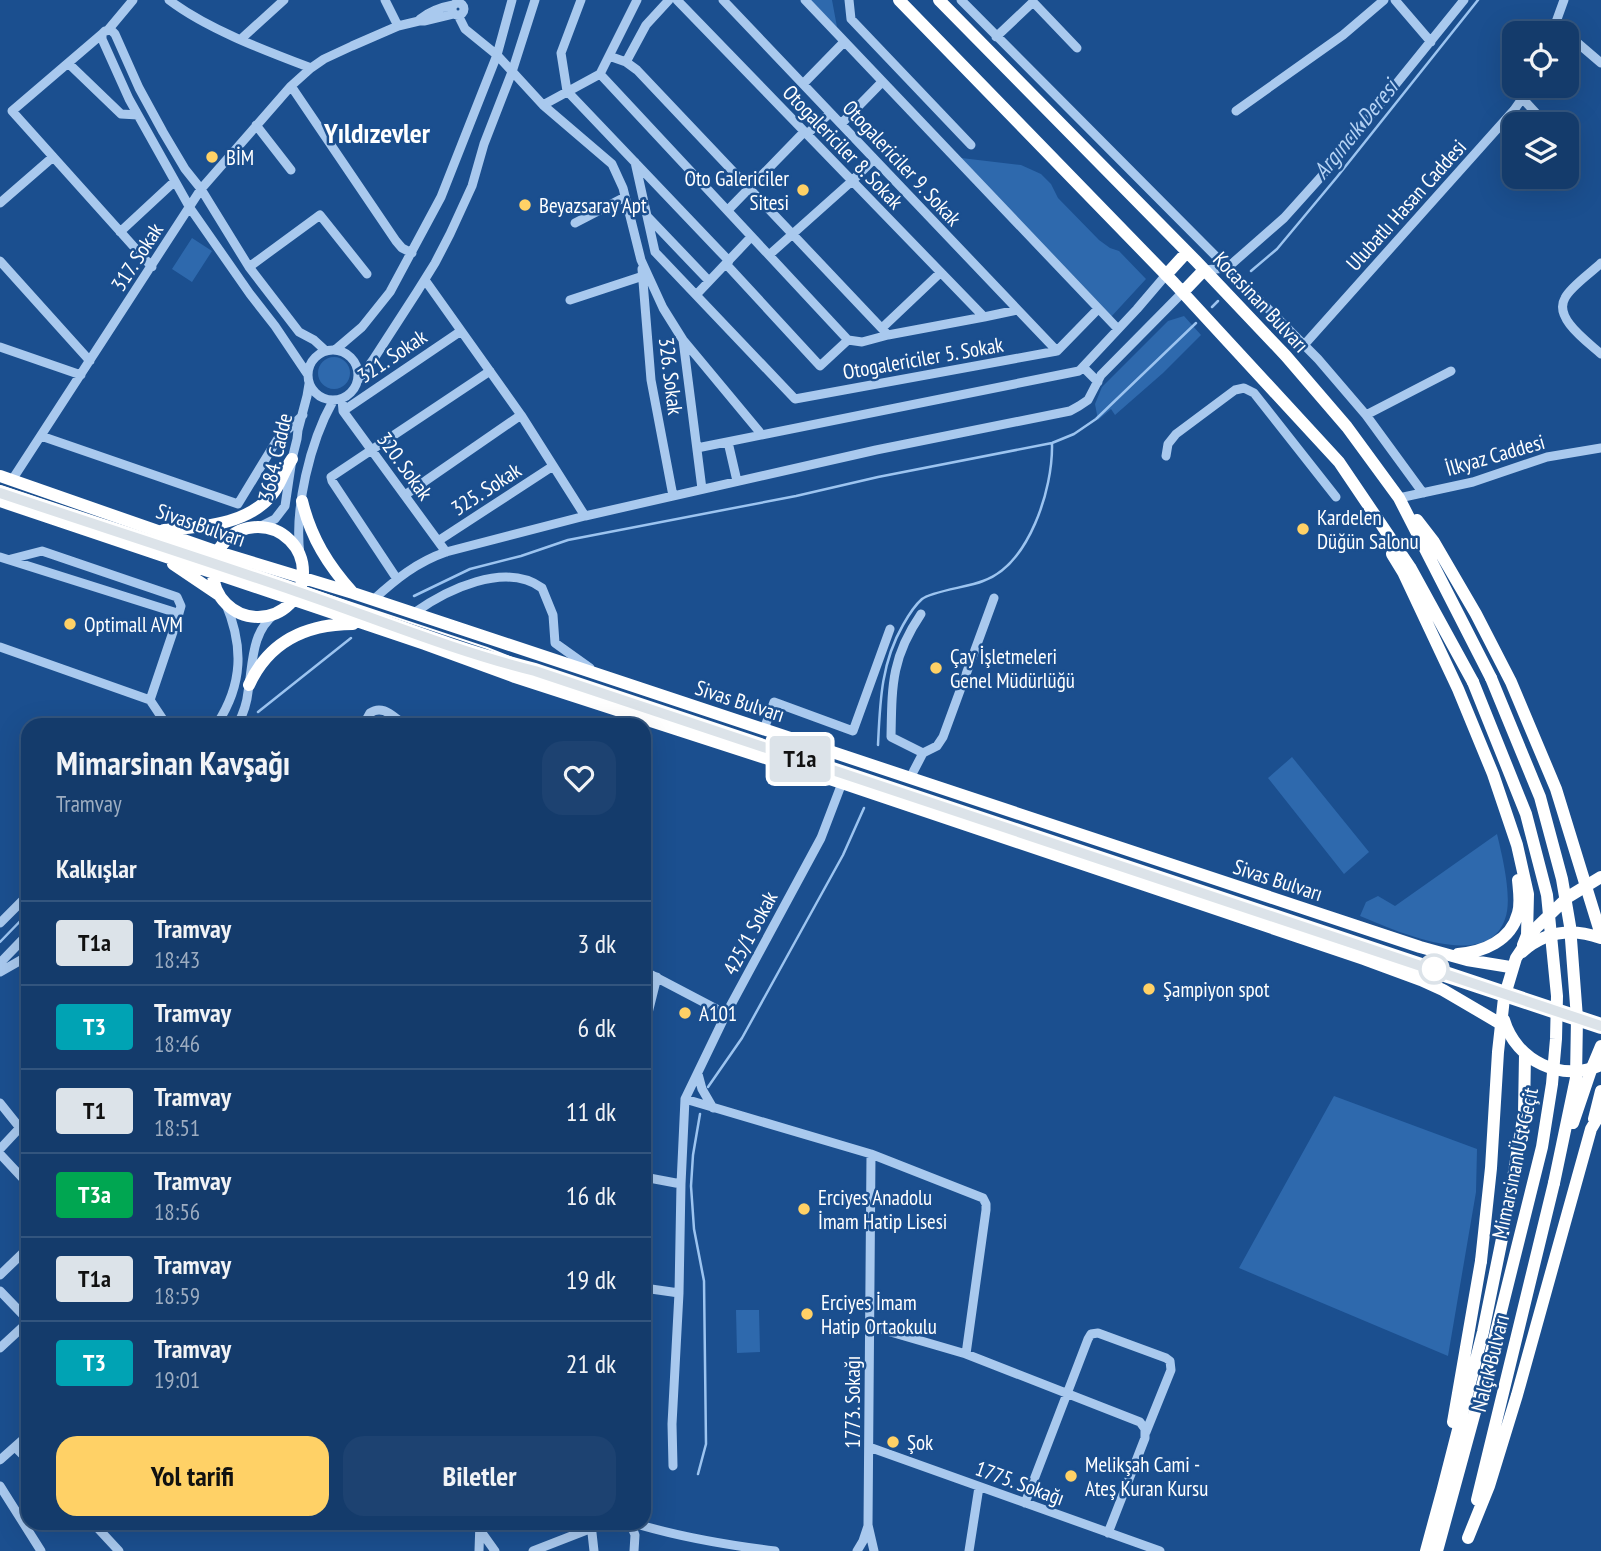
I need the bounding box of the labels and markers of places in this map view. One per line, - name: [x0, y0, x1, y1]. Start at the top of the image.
- place label: BİM: [226, 144, 254, 171]
- marker: BİM: [204, 149, 220, 165]
- place label: Oto Galericiler Sitesi: [684, 165, 789, 216]
- marker: Oto Galericiler Sitesi: [795, 182, 811, 198]
- place label: Beyazsaray Apt: [539, 192, 647, 219]
- marker: Beyazsaray Apt: [517, 197, 533, 213]
- place label: Kardelen Düğün Salonu: [1317, 504, 1419, 555]
- marker: Kardelen Düğün Salonu: [1295, 521, 1311, 537]
- place label: Optimall AVM: [84, 611, 183, 638]
- marker: Optimall AVM: [62, 616, 78, 632]
- place label: Çay İşletmeleri Genel Müdürlüğü: [950, 643, 1075, 694]
- marker: Çay İşletmeleri Genel Müdürlüğü: [928, 660, 944, 676]
- unlabelled marker: [1419, 954, 1449, 984]
- place label: Şampiyon spot: [1163, 976, 1270, 1003]
- marker: Şampiyon spot: [1141, 981, 1157, 997]
- place label: A101: [699, 1000, 737, 1027]
- marker: A101: [677, 1005, 693, 1021]
- place label: Erciyes Anadolu İmam Hatip Lisesi: [818, 1184, 947, 1235]
- marker: Erciyes Anadolu İmam Hatip Lisesi: [796, 1201, 812, 1217]
- place label: Erciyes İmam Hatip Ortaokulu: [821, 1289, 937, 1340]
- marker: Erciyes İmam Hatip Ortaokulu: [799, 1306, 815, 1322]
- place label: Şok: [907, 1429, 933, 1456]
- marker: Şok: [885, 1434, 901, 1450]
- place label: Melikşah Cami - Ateş Kuran Kursu: [1085, 1451, 1208, 1502]
- marker: Melikşah Cami - Ateş Kuran Kursu: [1063, 1468, 1079, 1484]

